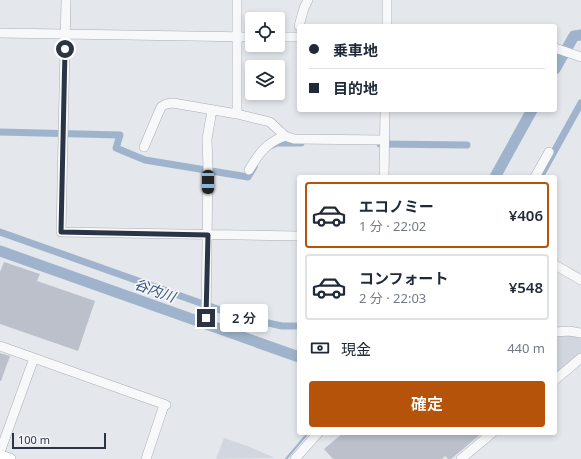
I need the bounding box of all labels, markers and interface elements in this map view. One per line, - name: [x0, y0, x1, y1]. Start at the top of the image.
- map controls: [245, 12, 285, 100]
- button: locate: [245, 12, 285, 52]
- route start: [56, 40, 74, 58]
- text: 乗車地: [333, 40, 378, 60]
- button: layers: [245, 60, 285, 100]
- text: 目的地: [333, 78, 378, 98]
- car: [202, 170, 214, 194]
- text: エコノミー: [359, 196, 434, 216]
- icon: car: [311, 197, 347, 233]
- text: ¥406: [509, 205, 543, 225]
- text: 1 分 · 22:02: [359, 217, 426, 235]
- text: コンフォート: [359, 268, 449, 288]
- icon: car: [311, 269, 347, 305]
- water label: 谷内川: [132, 274, 180, 307]
- text: ¥548: [509, 277, 543, 297]
- text: 2 分 · 22:03: [359, 289, 426, 307]
- callout: 2 分: [220, 304, 268, 332]
- route end: [197, 309, 215, 327]
- text: 2 分: [232, 309, 256, 327]
- icon: cash: [309, 337, 331, 359]
- text: 現金: [341, 339, 371, 359]
- text: 440 m: [507, 339, 545, 357]
- button: 確定: [309, 381, 545, 427]
- scale bar: [12, 431, 106, 450]
- text: 100 m: [18, 432, 50, 447]

